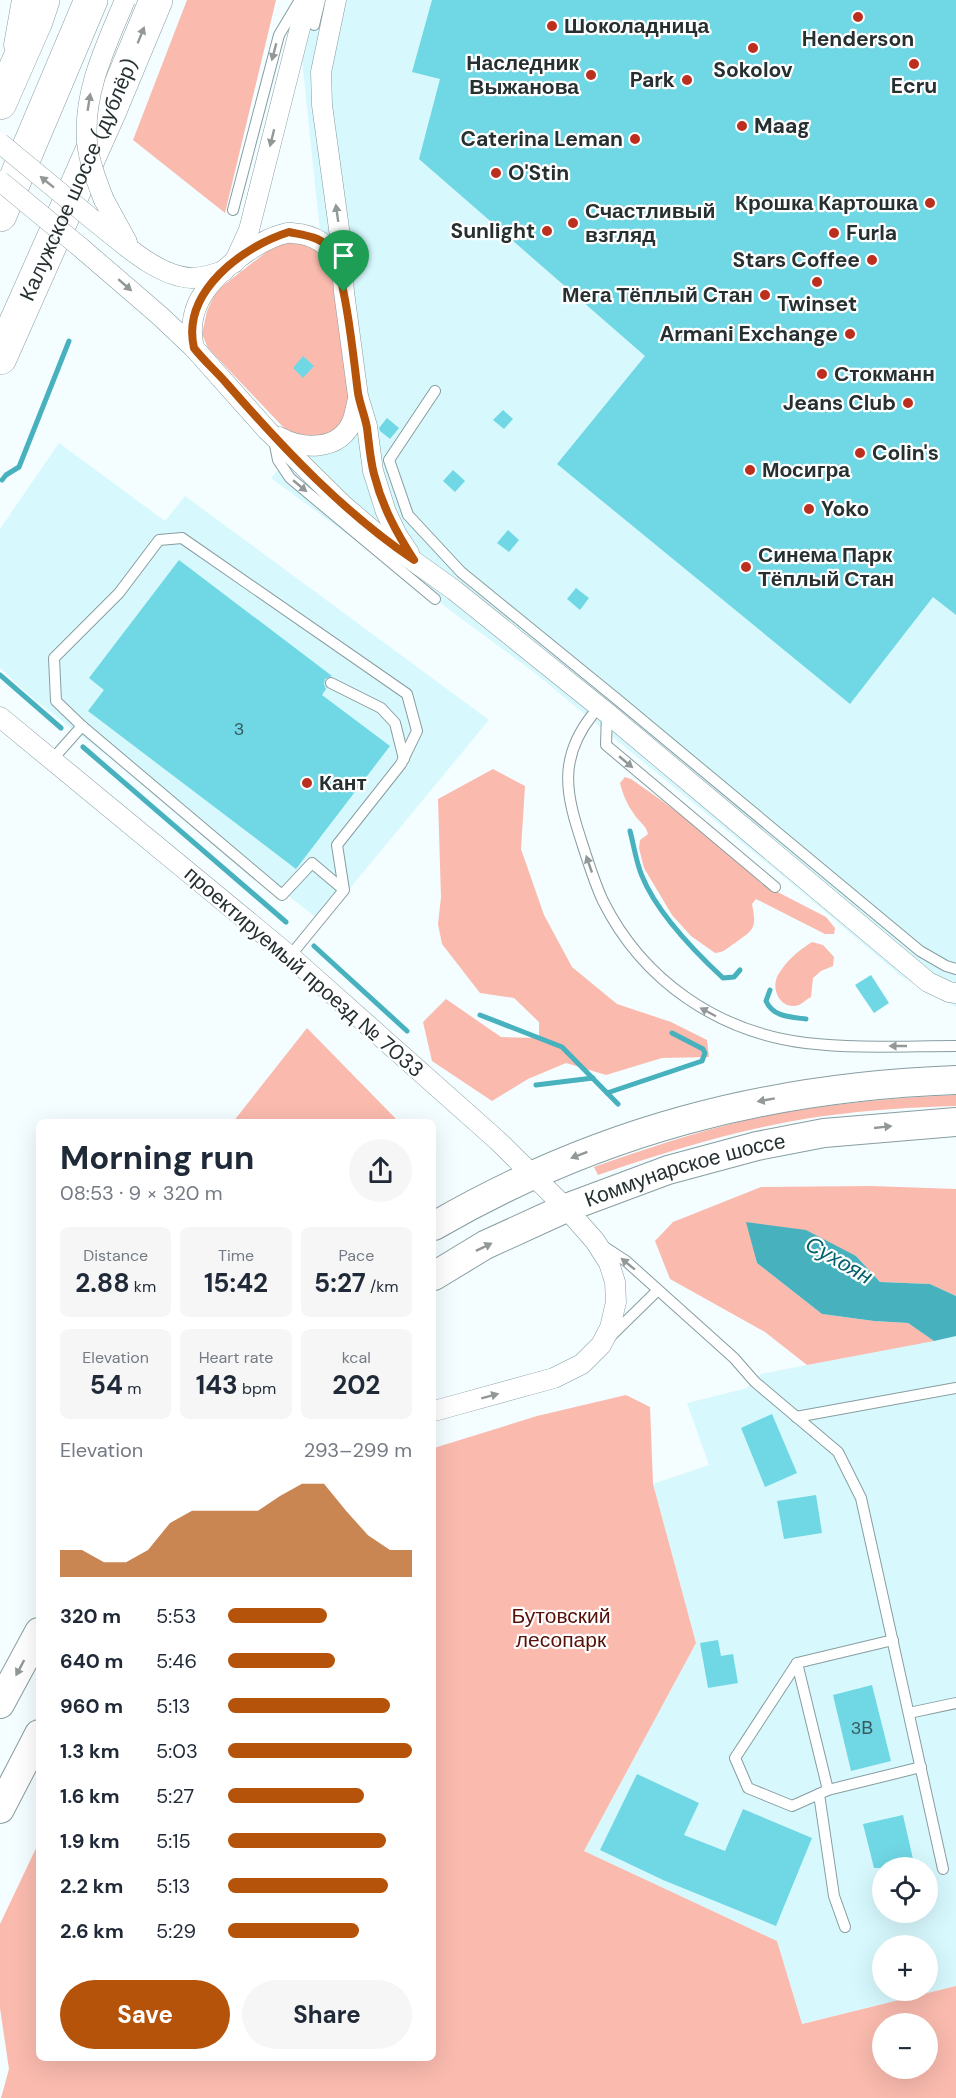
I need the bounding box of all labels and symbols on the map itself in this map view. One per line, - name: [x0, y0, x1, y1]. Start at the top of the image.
- marker: Henderson: [851, 10, 865, 24]
- place label: Шоколадница: [564, 12, 710, 40]
- marker: Шоколадница: [545, 19, 559, 33]
- place label: Henderson: [802, 25, 914, 53]
- one-way arrow: [137, 26, 146, 44]
- marker: Sokolov: [746, 41, 760, 55]
- one-way arrow: [269, 43, 279, 61]
- place label: Наследник Выжанова: [466, 49, 579, 101]
- street label: Калужское шоссе (дублёр): [13, 54, 144, 305]
- place label: Sokolov: [713, 56, 793, 84]
- marker: Ecru: [907, 57, 921, 71]
- place label: Park: [630, 66, 675, 94]
- marker: Наследник Выжанова: [584, 68, 598, 82]
- place label: Ecru: [891, 72, 937, 100]
- marker: Park: [680, 73, 694, 87]
- one-way arrow: [85, 93, 94, 112]
- place label: Maag: [754, 112, 810, 140]
- marker: Maag: [735, 119, 749, 133]
- place label: Caterina Leman: [460, 125, 623, 153]
- one-way arrow: [267, 129, 277, 147]
- marker: Caterina Leman: [628, 132, 642, 146]
- place label: O'Stin: [508, 159, 569, 187]
- marker: O'Stin: [489, 166, 503, 180]
- one-way arrow: [39, 175, 55, 188]
- place label: Крошка Картошка: [735, 189, 918, 217]
- marker: Крошка Картошка: [923, 196, 937, 210]
- place label: Счастливый взгляд: [585, 197, 715, 249]
- one-way arrow: [333, 204, 342, 223]
- marker: Счастливый взгляд: [566, 216, 580, 230]
- place label: Sunlight: [450, 217, 535, 245]
- place label: Furla: [846, 219, 897, 247]
- marker: Sunlight: [540, 224, 554, 238]
- marker: Furla: [827, 226, 841, 240]
- pin: [318, 230, 369, 292]
- place label: Stars Coffee: [732, 246, 860, 274]
- marker: Stars Coffee: [865, 253, 879, 267]
- marker: Twinset: [810, 275, 824, 289]
- one-way arrow: [117, 279, 133, 292]
- place label: Мега Тёплый Cтан: [562, 281, 753, 309]
- marker: Мега Тёплый Cтан: [758, 288, 772, 302]
- place label: Twinset: [777, 290, 857, 318]
- place label: Armani Exchange: [659, 320, 838, 348]
- marker: Armani Exchange: [843, 327, 857, 341]
- place label: Стокманн: [834, 360, 935, 388]
- marker: Стокманн: [815, 367, 829, 381]
- place label: Jeans Club: [783, 389, 896, 417]
- marker: Jeans Club: [901, 396, 915, 410]
- place label: Colin's: [872, 439, 939, 467]
- marker: Colin's: [853, 446, 867, 460]
- place label: Мосигра: [762, 456, 850, 484]
- marker: Мосигра: [743, 463, 757, 477]
- one-way arrow: [292, 479, 307, 492]
- place label: Yoko: [821, 495, 869, 523]
- marker: Yoko: [802, 502, 816, 516]
- place label: Синема Парк Тёплый Стан: [758, 541, 894, 593]
- marker: Синема Парк Тёплый Стан: [739, 560, 753, 574]
- house number: 3: [234, 717, 244, 741]
- one-way arrow: [618, 755, 633, 768]
- place label: Кант: [319, 769, 367, 797]
- marker: Кант: [300, 776, 314, 790]
- one-way arrow: [584, 855, 593, 873]
- street label: проектируемый проезд № 7033: [178, 860, 430, 1084]
- one-way arrow: [699, 1007, 716, 1017]
- one-way arrow: [888, 1041, 907, 1051]
- one-way arrow: [756, 1096, 775, 1105]
- one-way arrow: [873, 1123, 892, 1132]
- street label: Коммунарское шоссе: [581, 1127, 788, 1214]
- one-way arrow: [570, 1151, 588, 1160]
- water label: Сухоян: [800, 1229, 878, 1291]
- one-way arrow: [475, 1242, 493, 1252]
- one-way arrow: [620, 1257, 636, 1270]
- one-way arrow: [481, 1390, 499, 1400]
- park label: Бутовский лесопарк: [512, 1602, 610, 1654]
- one-way arrow: [15, 1659, 25, 1677]
- house number: 3В: [851, 1716, 873, 1740]

